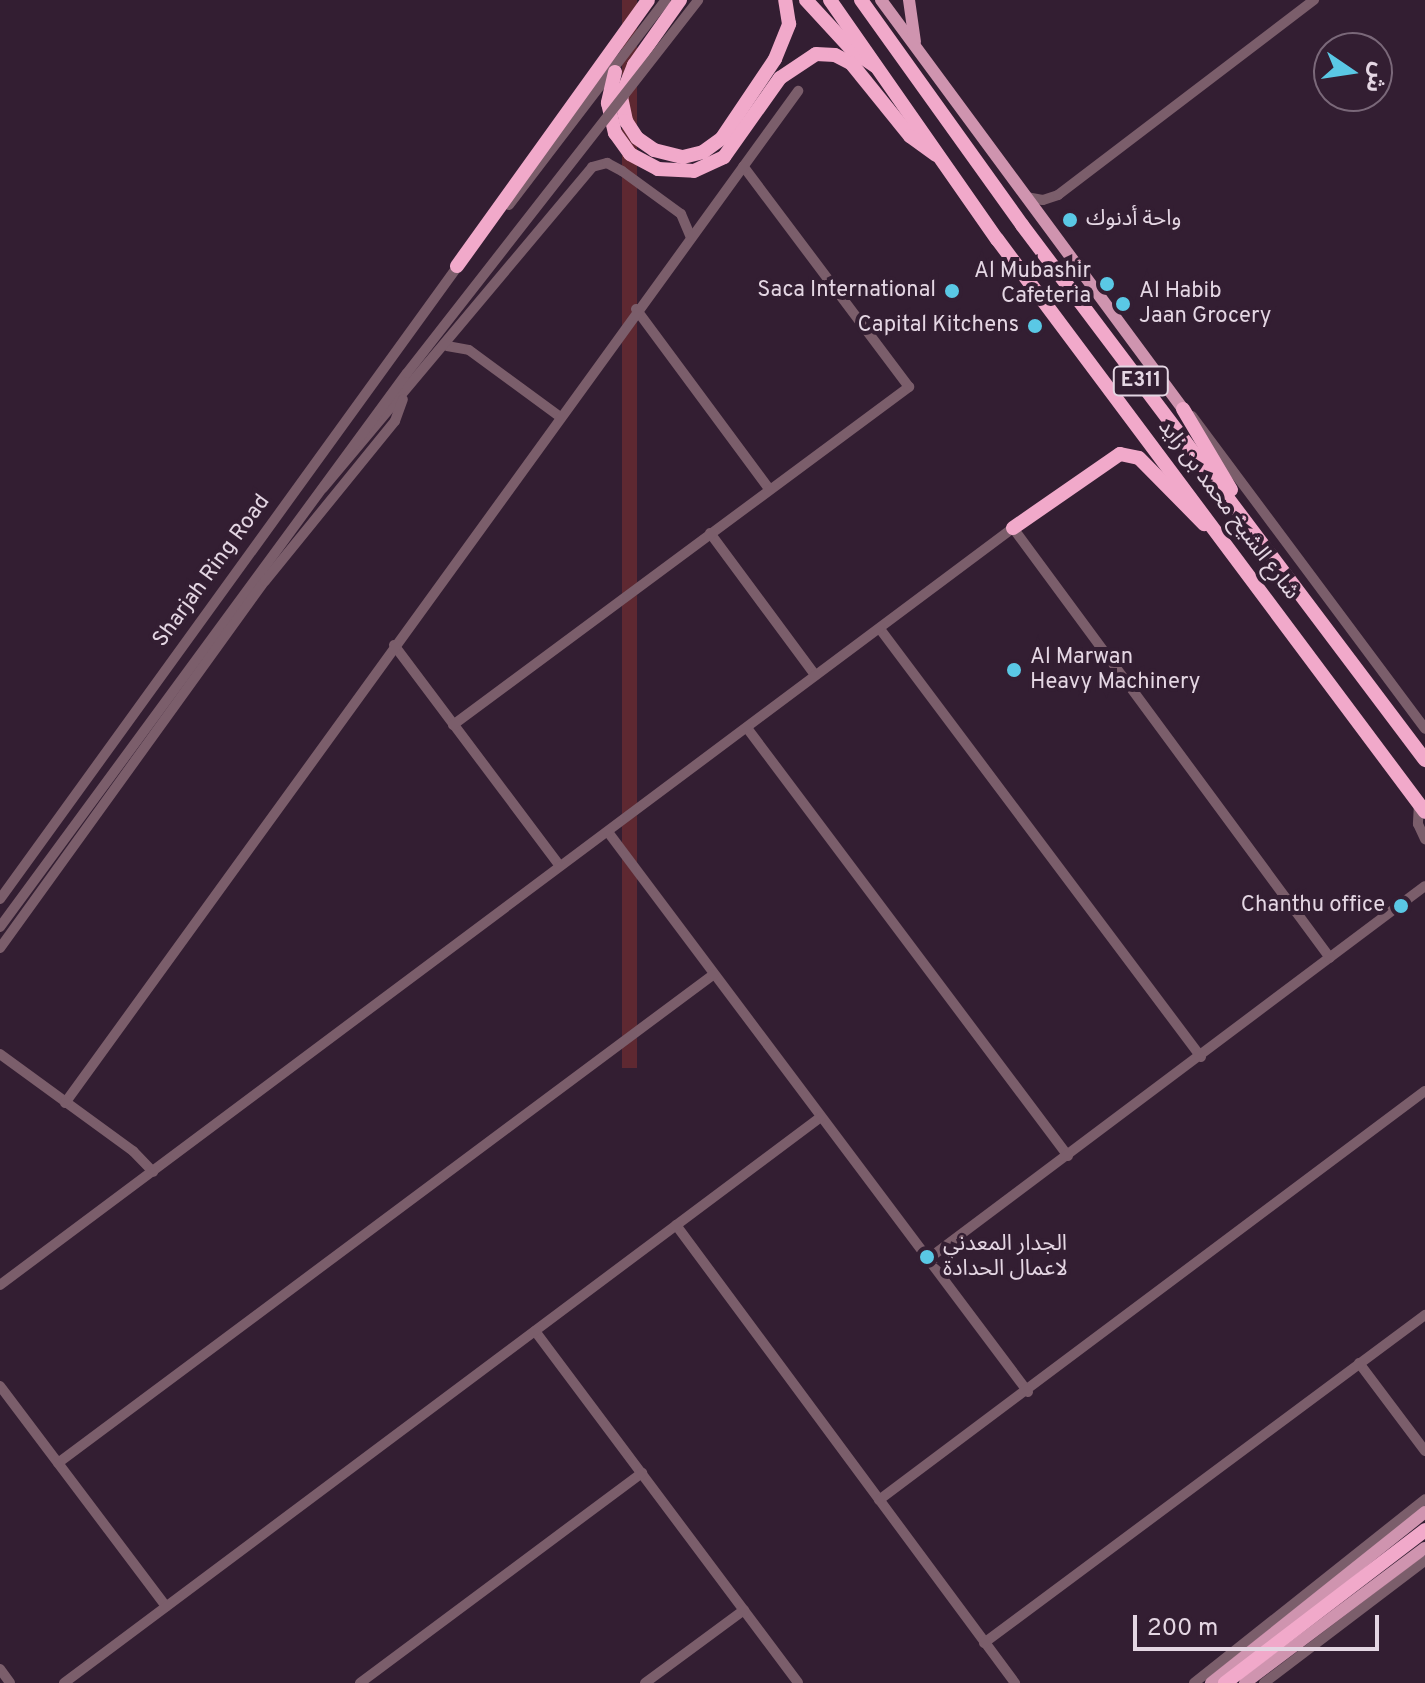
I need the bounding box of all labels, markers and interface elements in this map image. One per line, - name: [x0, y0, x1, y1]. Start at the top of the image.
- north arrow: [1313, 32, 1393, 112]
- text: ش: [1358, 59, 1391, 95]
- place label: واحة أدنوك: [1086, 207, 1181, 233]
- marker: واحة أدنوك: [1061, 211, 1079, 229]
- place label: Al Mubashir Cafeteria: [974, 258, 1091, 310]
- marker: Al Mubashir Cafeteria: [1098, 275, 1116, 293]
- place label: Saca International: [757, 278, 936, 304]
- place label: Al Habib Jaan Grocery: [1139, 278, 1272, 330]
- marker: Saca International: [943, 282, 961, 300]
- marker: Al Habib Jaan Grocery: [1114, 295, 1132, 313]
- place label: Capital Kitchens: [858, 313, 1019, 339]
- marker: Capital Kitchens: [1026, 317, 1044, 335]
- road number: E311: [1111, 365, 1171, 397]
- street label: شارع الشيخ محمد بن زايد: [1152, 415, 1304, 605]
- street label: Sharjah Ring Road: [148, 490, 276, 652]
- place label: Al Marwan Heavy Machinery: [1030, 644, 1200, 696]
- marker: Al Marwan Heavy Machinery: [1005, 661, 1023, 679]
- place label: Chanthu office: [1241, 893, 1385, 919]
- marker: Chanthu office: [1392, 897, 1410, 915]
- place label: الجدار المعدني لاعمال الحدادة: [943, 1231, 1068, 1282]
- marker: الجدار المعدني لاعمال الحدادة: [918, 1248, 936, 1266]
- scale bar: [1137, 1599, 1383, 1649]
- text: 200 m: [1147, 1614, 1218, 1644]

